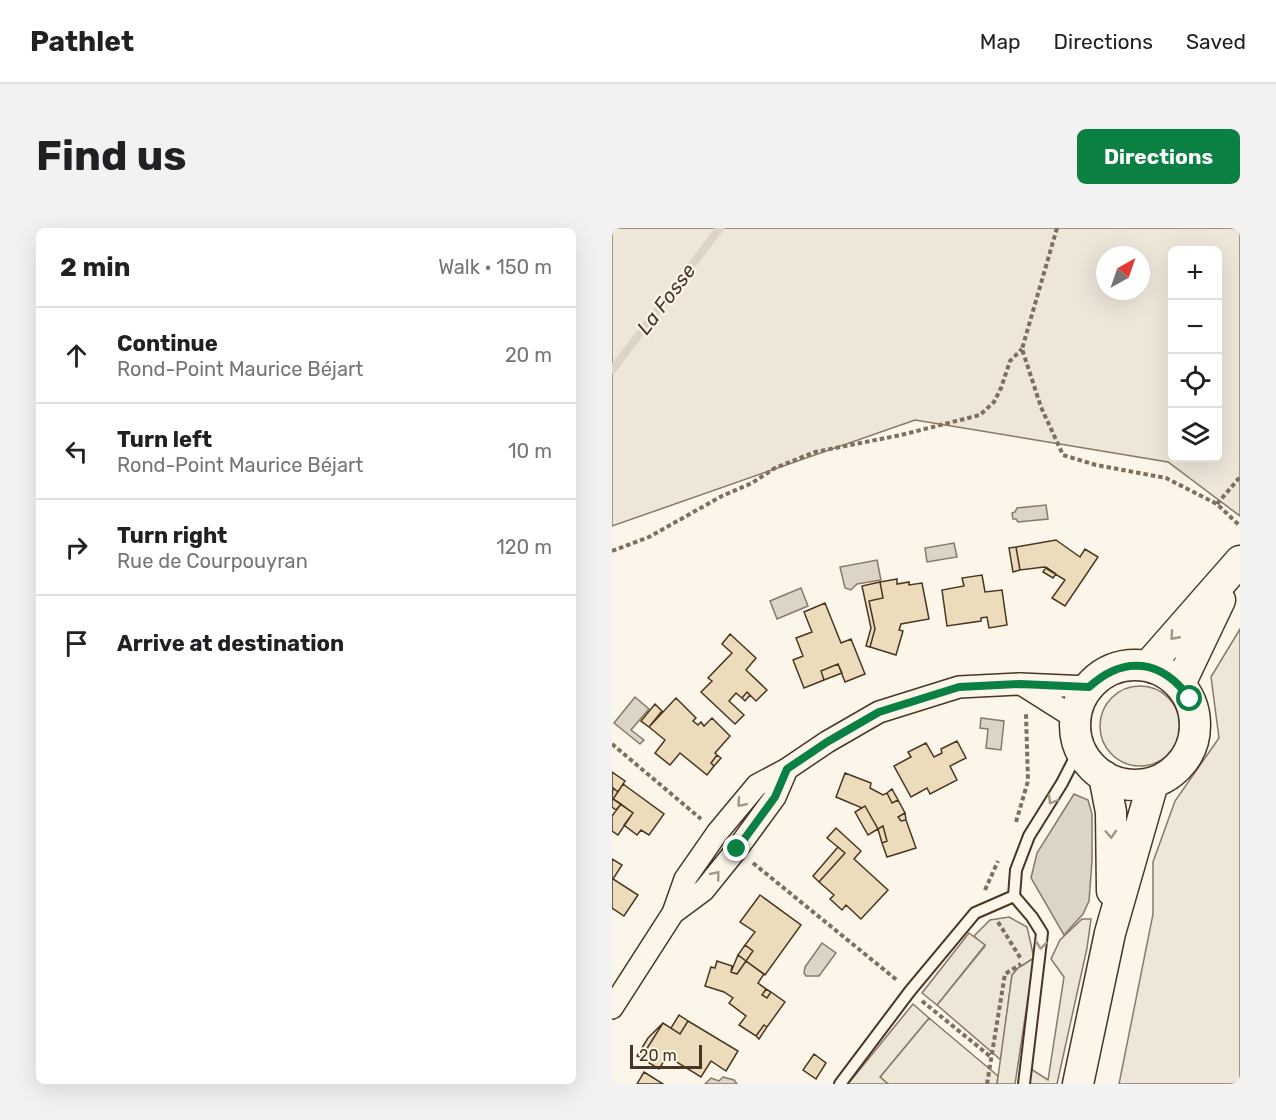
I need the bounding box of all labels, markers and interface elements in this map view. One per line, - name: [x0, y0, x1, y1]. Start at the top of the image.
- text: Pathlet: [30, 25, 134, 58]
- text: Map: [980, 29, 1021, 54]
- text: Directions: [1054, 29, 1153, 54]
- text: Saved: [1186, 29, 1246, 54]
- button: Directions: [1077, 129, 1240, 184]
- text: Find us: [36, 131, 187, 181]
- north arrow: [1096, 246, 1150, 300]
- map controls: [1168, 246, 1222, 462]
- button: +: [1168, 246, 1222, 300]
- text: 2 min: [60, 252, 130, 283]
- text: Walk · 150 m: [438, 255, 552, 279]
- water label: La Fosse: [632, 259, 700, 339]
- button: −: [1168, 300, 1222, 354]
- text: Continue: [117, 330, 218, 357]
- icon: ahead: [60, 339, 93, 372]
- text: 20 m: [505, 343, 552, 367]
- button: locate: [1168, 354, 1222, 408]
- text: Rond-Point Maurice Béjart: [117, 357, 363, 381]
- button: layers: [1168, 408, 1222, 462]
- text: Turn left: [117, 426, 212, 453]
- icon: left: [60, 435, 93, 468]
- text: 10 m: [508, 439, 552, 463]
- text: Rond-Point Maurice Béjart: [117, 453, 363, 477]
- text: Turn right: [117, 522, 227, 549]
- icon: right: [60, 531, 93, 564]
- text: 120 m: [496, 535, 552, 559]
- text: Rue de Courpouyran: [117, 549, 308, 573]
- icon: arrive: [60, 627, 93, 660]
- text: Arrive at destination: [117, 630, 344, 657]
- one-way arrow: [1170, 630, 1181, 640]
- route start: [1176, 685, 1202, 711]
- one-way arrow: [1048, 794, 1059, 804]
- one-way arrow: [737, 796, 748, 807]
- one-way arrow: [1105, 830, 1118, 839]
- route end: [723, 835, 749, 861]
- one-way arrow: [709, 870, 720, 881]
- one-way arrow: [1035, 940, 1048, 949]
- scale bar: [630, 1042, 702, 1070]
- text: 20 m: [639, 1046, 677, 1065]

